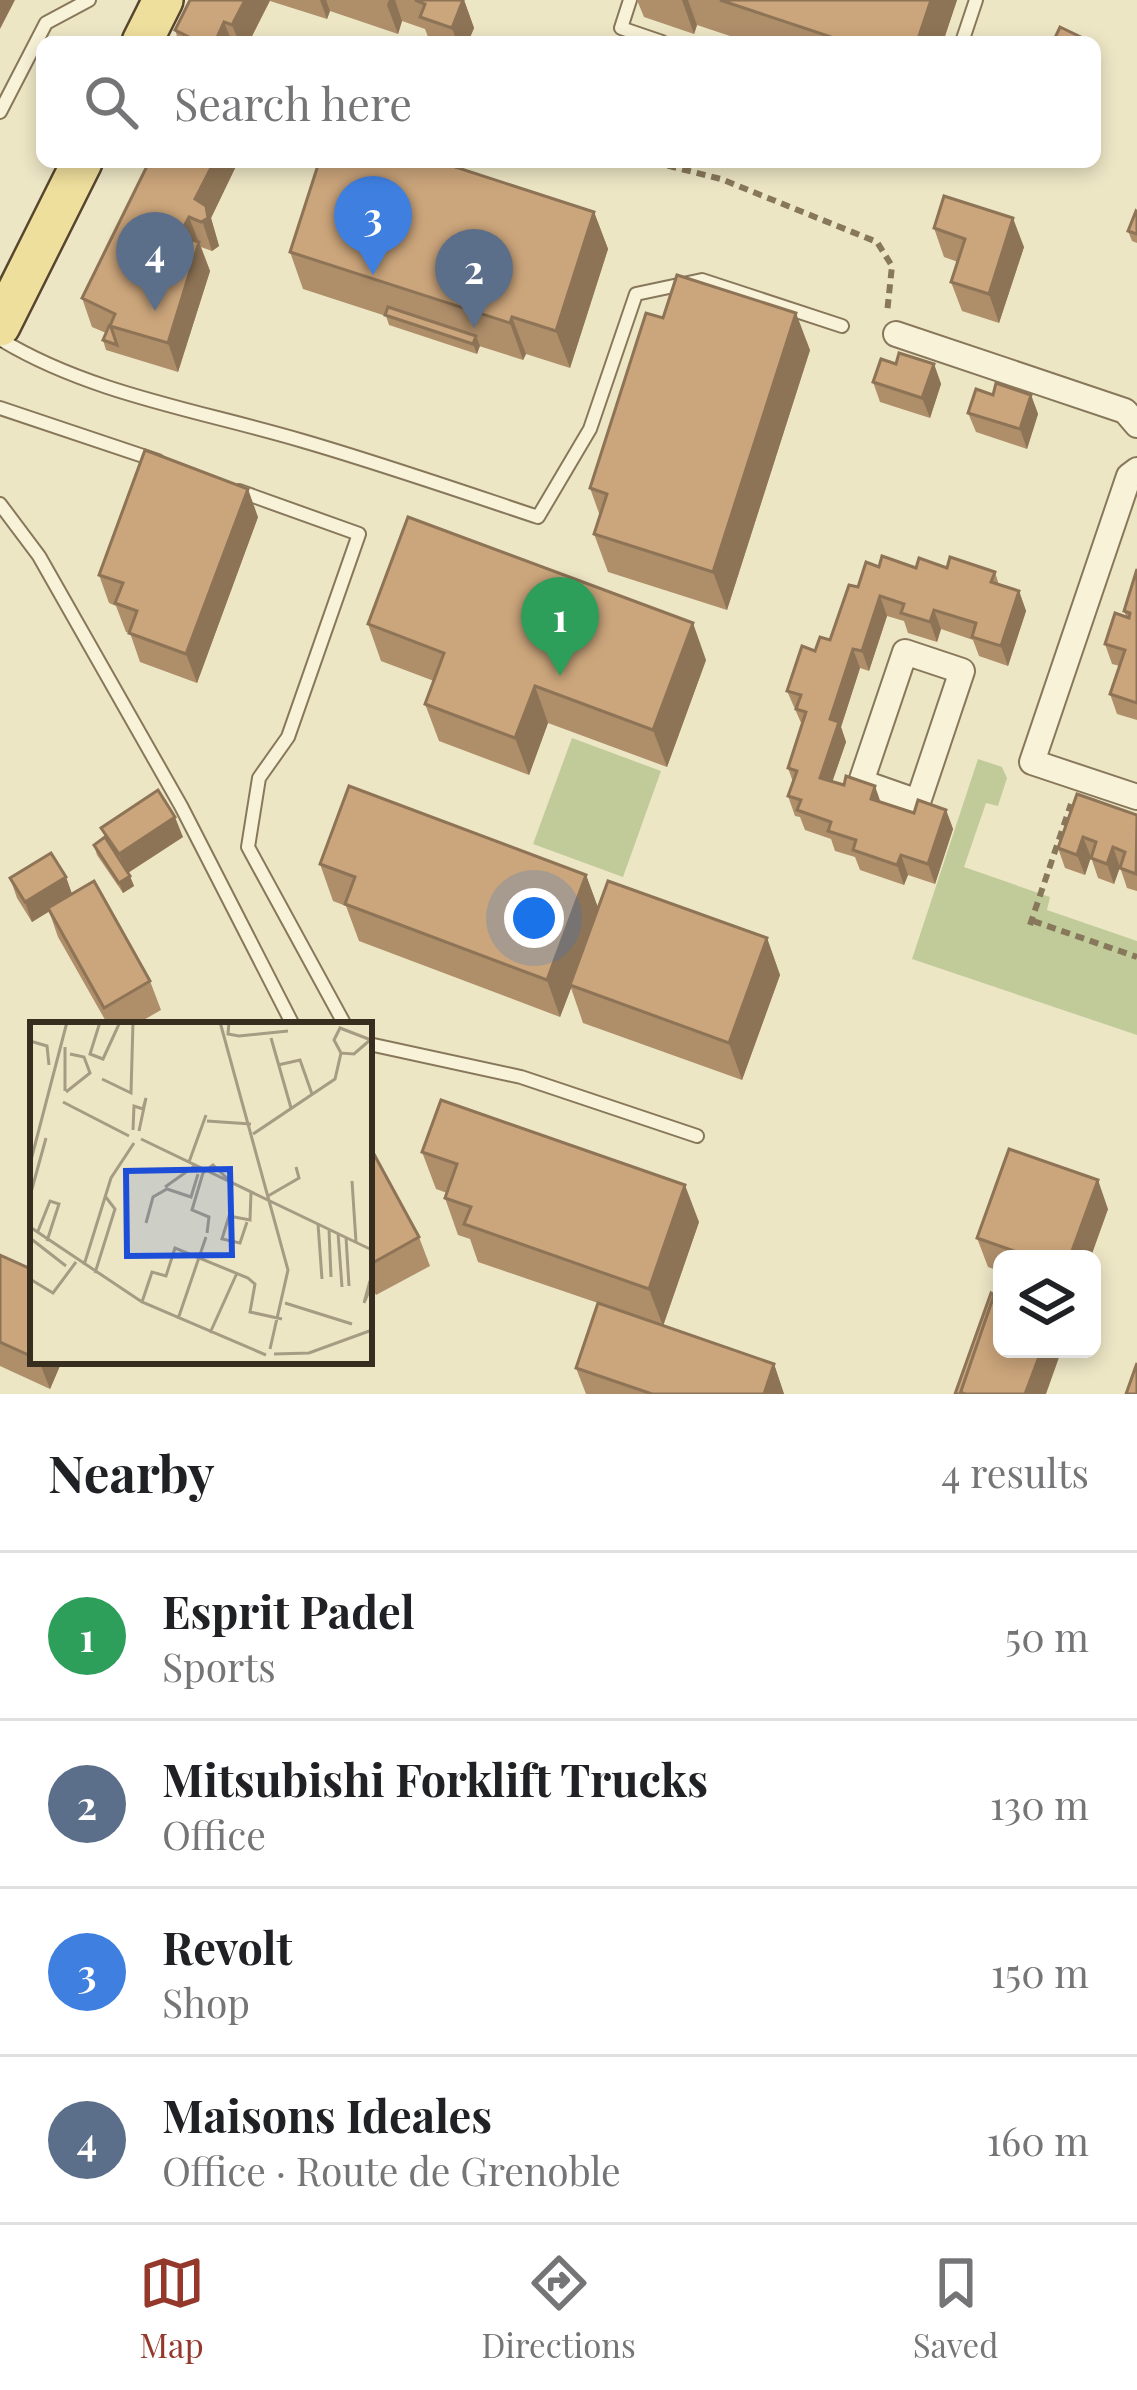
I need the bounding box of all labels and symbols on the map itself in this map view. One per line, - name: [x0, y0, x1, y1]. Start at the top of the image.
- pin: 3: [334, 176, 412, 275]
- pin: 4: [116, 212, 194, 311]
- pin: 2: [435, 229, 513, 328]
- pin: 1: [521, 577, 599, 676]
- your location: [504, 888, 564, 948]
- inset map: [30, 1022, 372, 1364]

